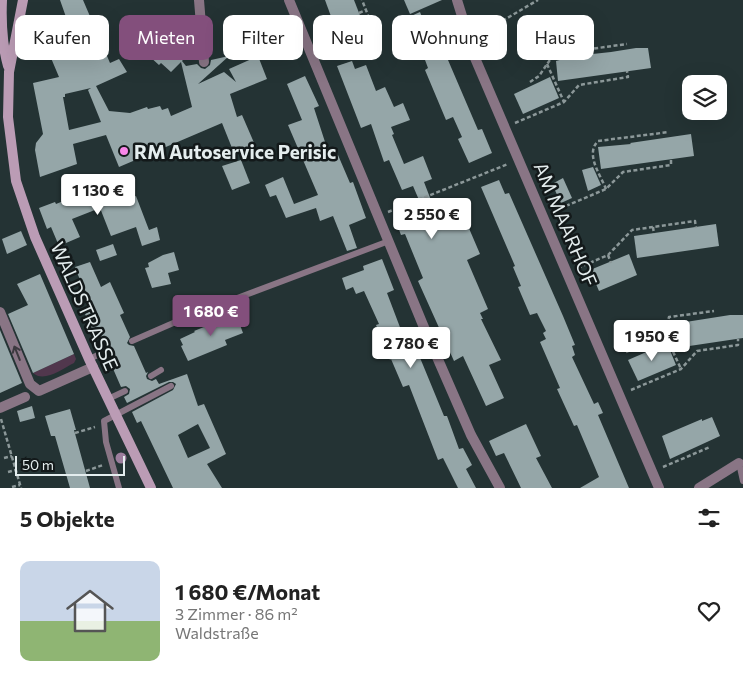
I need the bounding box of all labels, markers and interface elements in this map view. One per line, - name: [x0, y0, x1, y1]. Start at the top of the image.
- chip: Kaufen: [15, 15, 109, 60]
- chip: Mieten: [119, 15, 213, 60]
- chip: Filter: [223, 15, 303, 60]
- chip: Neu: [313, 15, 382, 60]
- chip: Wohnung: [392, 15, 507, 60]
- chip: Haus: [517, 15, 594, 60]
- map controls: [682, 75, 727, 120]
- button: layers: [682, 75, 727, 120]
- place label: RM Autoservice Perisic: [134, 140, 336, 163]
- marker: RM Autoservice Perisic: [118, 145, 130, 157]
- street label: AM MAARHOF: [529, 158, 603, 290]
- pin: 1 130 €: [52, 174, 144, 216]
- text: 1 130 €: [72, 180, 124, 199]
- pin: 2 550 €: [386, 198, 478, 240]
- text: 2 550 €: [404, 204, 460, 223]
- street label: WALDSTRASSE: [46, 238, 124, 374]
- pin: 1 680 €: [165, 294, 257, 337]
- text: 1 680 €: [183, 301, 239, 320]
- pin: 1 950 €: [606, 320, 698, 362]
- pin: 2 780 €: [365, 326, 457, 369]
- text: 1 950 €: [625, 326, 679, 345]
- text: 2 780 €: [383, 333, 439, 352]
- one-way arrow: [12, 346, 21, 361]
- scale bar: [15, 453, 125, 476]
- text: 50 m: [22, 456, 54, 473]
- icon: filters: [695, 504, 723, 532]
- text: 5 Objekte: [20, 506, 115, 531]
- text: 1 680 €/Monat: [175, 579, 320, 604]
- icon: home: [60, 581, 120, 641]
- icon: heart: [695, 597, 723, 625]
- text: 3 Zimmer · 86 m²: [175, 604, 298, 623]
- text: Waldstraße: [175, 623, 259, 642]

